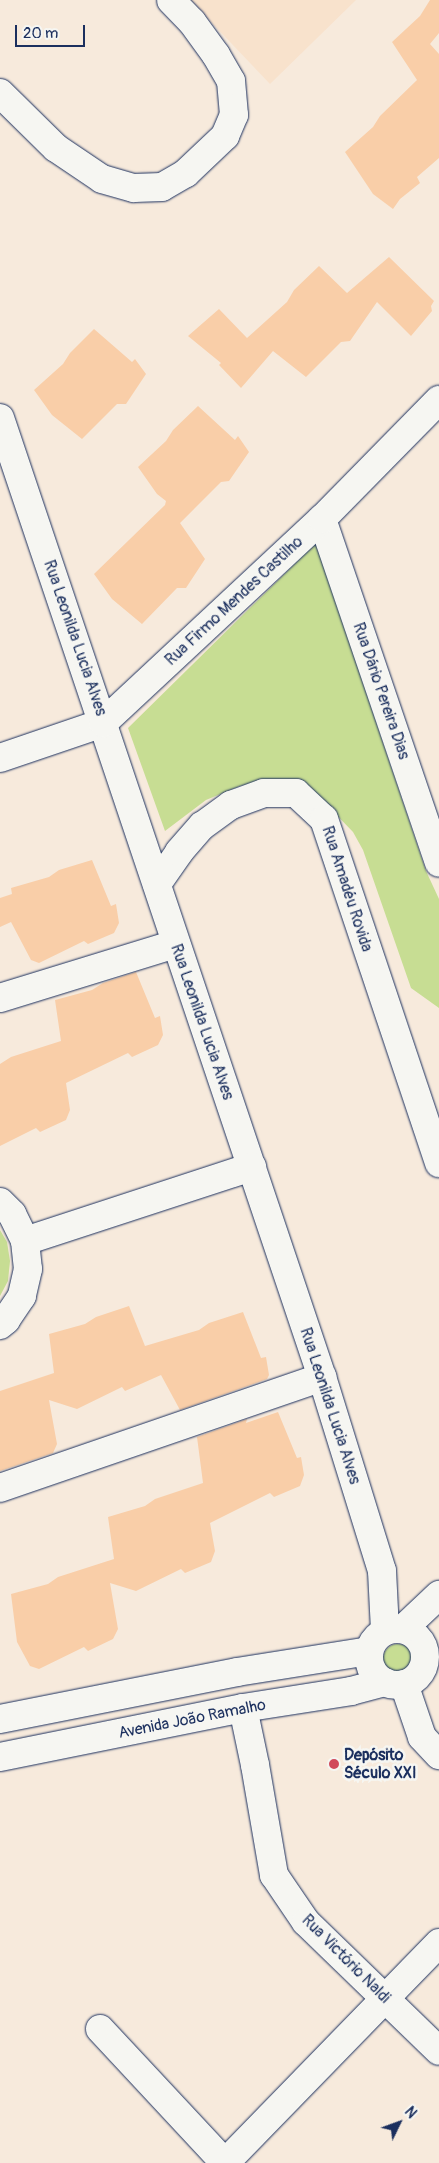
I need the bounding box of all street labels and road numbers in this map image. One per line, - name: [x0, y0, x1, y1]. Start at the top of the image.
- street label: Rua Firmo Mendes Castilho: [161, 532, 307, 670]
- street label: Rua Leonilda Lucia Alves: [39, 558, 111, 718]
- street label: Rua Dário Pereira Dias: [349, 620, 413, 762]
- street label: Rua Amadéu Rovida: [318, 824, 376, 954]
- street label: Rua Leonilda Lucia Alves: [166, 942, 238, 1102]
- street label: Rua Leonilda Lucia Alves: [296, 1325, 364, 1487]
- street label: Avenida João Ramalho: [117, 1695, 267, 1743]
- street label: Rua Victório Naldi: [298, 1911, 394, 2007]

